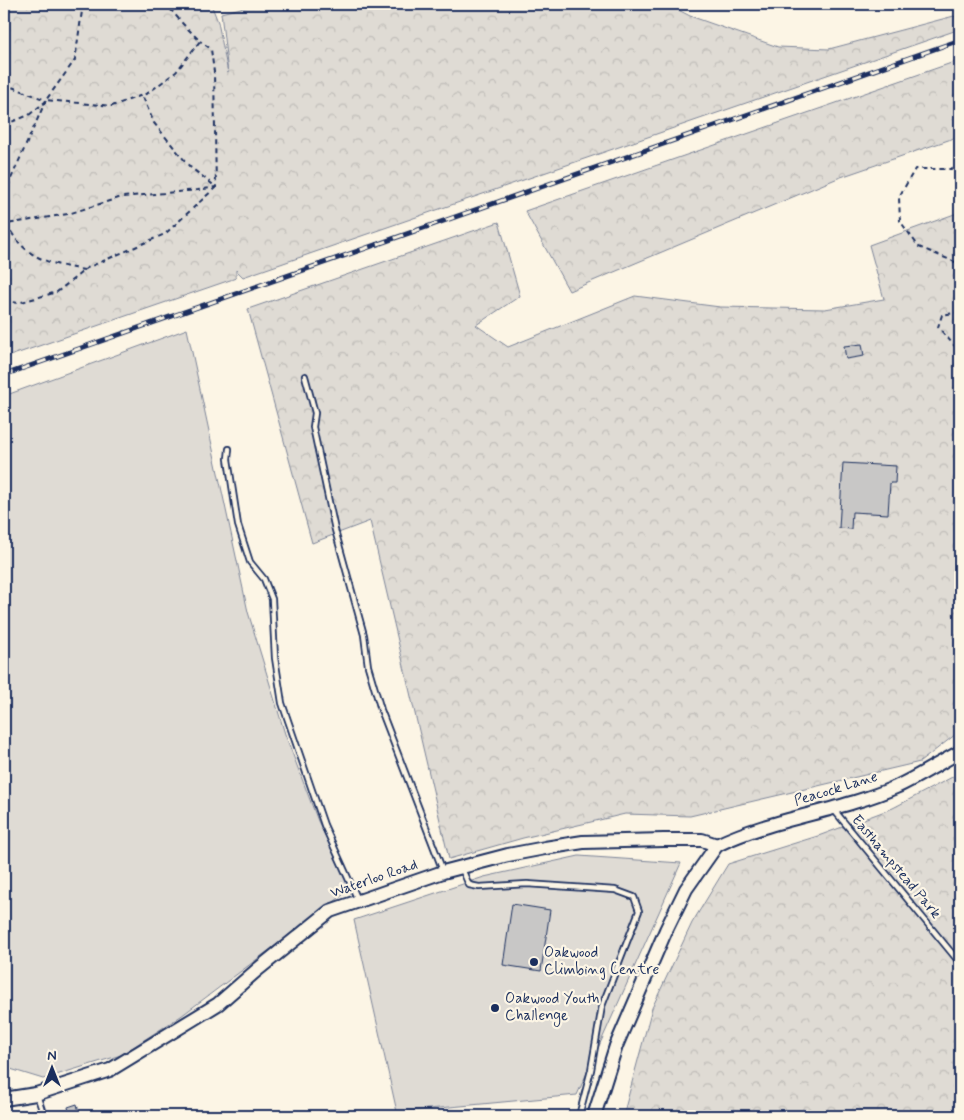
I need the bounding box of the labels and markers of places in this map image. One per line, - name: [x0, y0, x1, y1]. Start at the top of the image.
- place label: Oakwood Climbing Centre: [544, 943, 659, 980]
- marker: Oakwood Climbing Centre: [528, 956, 540, 968]
- place label: Oakwood Youth Challenge: [505, 989, 599, 1027]
- marker: Oakwood Youth Challenge: [489, 1002, 501, 1014]

